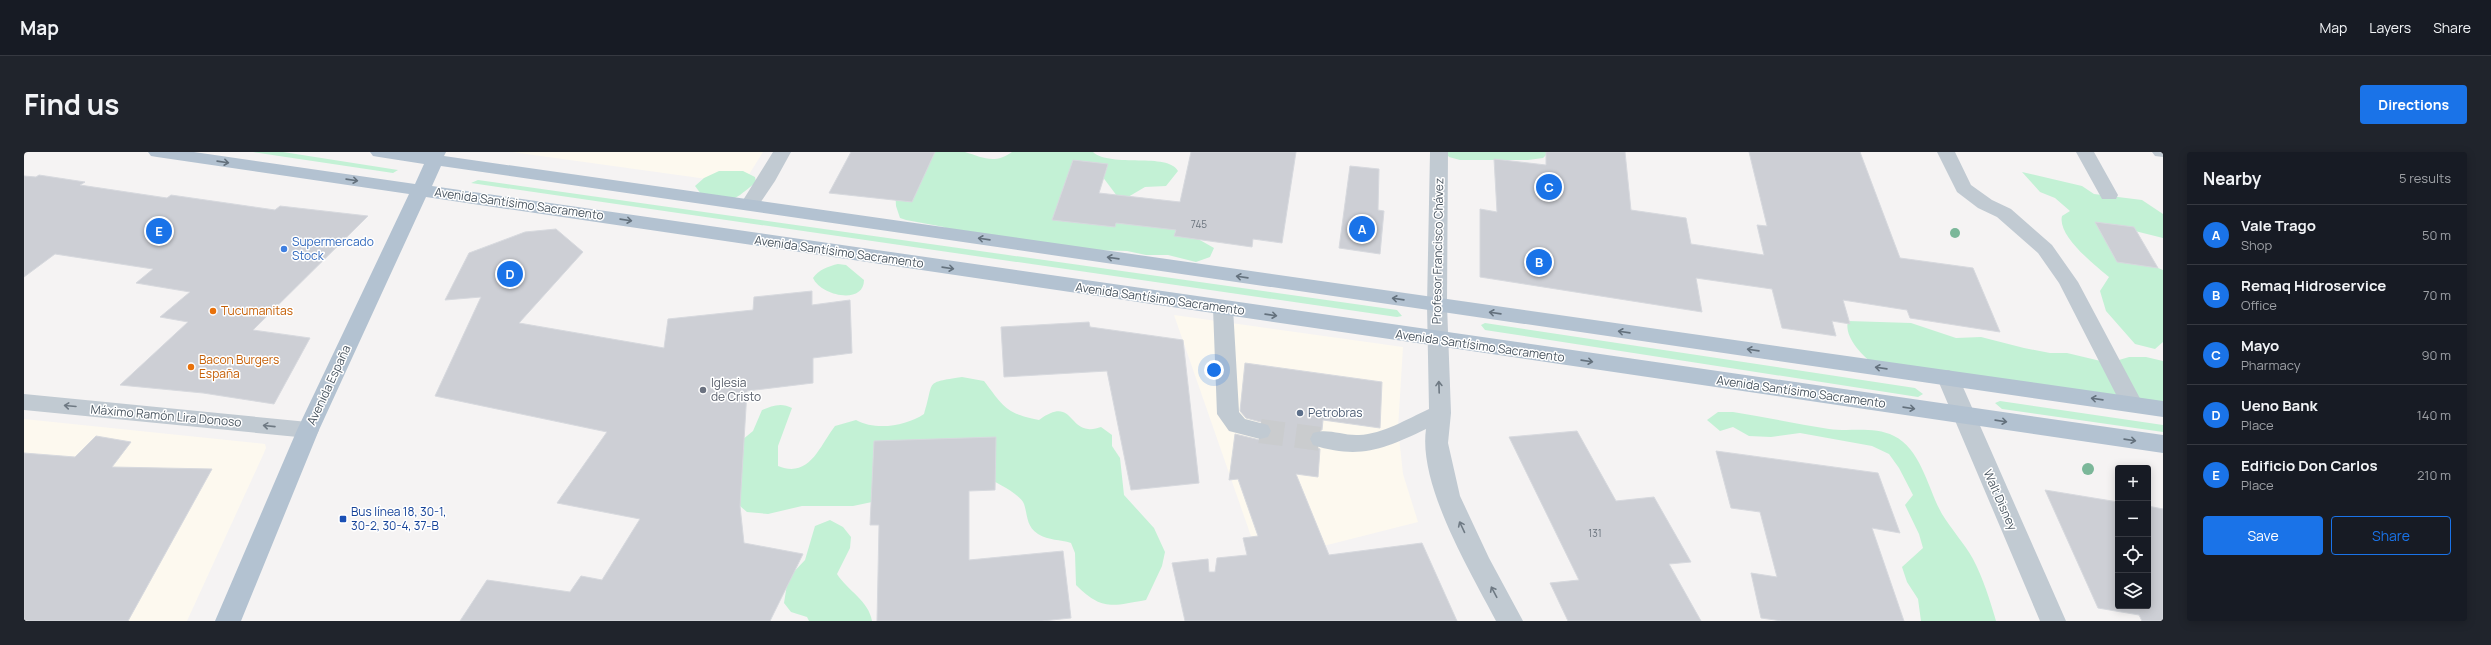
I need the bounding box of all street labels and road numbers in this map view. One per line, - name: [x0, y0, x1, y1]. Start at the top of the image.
- street label: Profesor Francisco Chávez: [1428, 178, 1447, 324]
- street label: Avenida Santísimo Sacramento: [433, 183, 605, 224]
- street label: Avenida Santísimo Sacramento: [753, 231, 925, 272]
- street label: Avenida Santísimo Sacramento: [1074, 278, 1246, 319]
- street label: Avenida Santísimo Sacramento: [1394, 325, 1566, 366]
- street label: Avenida España: [303, 342, 355, 428]
- street label: Avenida Santísimo Sacramento: [1715, 371, 1887, 412]
- street label: Máximo Ramón Lira Donoso: [90, 400, 242, 431]
- street label: Walt Disney: [1980, 467, 2022, 533]

